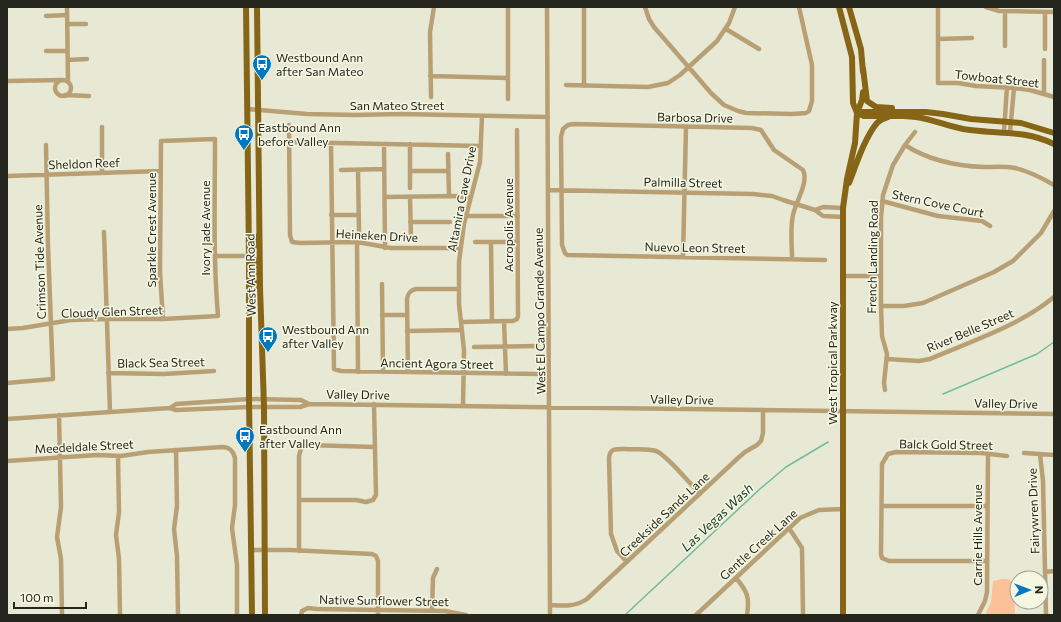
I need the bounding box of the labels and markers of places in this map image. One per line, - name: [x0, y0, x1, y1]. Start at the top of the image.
- place label: Westbound Ann after San Mateo: [276, 50, 364, 78]
- bus stop icon: Westbound Ann after San Mateo: [251, 53, 273, 81]
- place label: Eastbound Ann before Valley: [258, 120, 341, 148]
- bus stop icon: Eastbound Ann before Valley: [233, 123, 255, 151]
- place label: Westbound Ann after Valley: [282, 322, 369, 350]
- bus stop icon: Westbound Ann after Valley: [257, 325, 279, 353]
- place label: Eastbound Ann after Valley: [259, 422, 342, 450]
- bus stop icon: Eastbound Ann after Valley: [234, 425, 256, 453]

